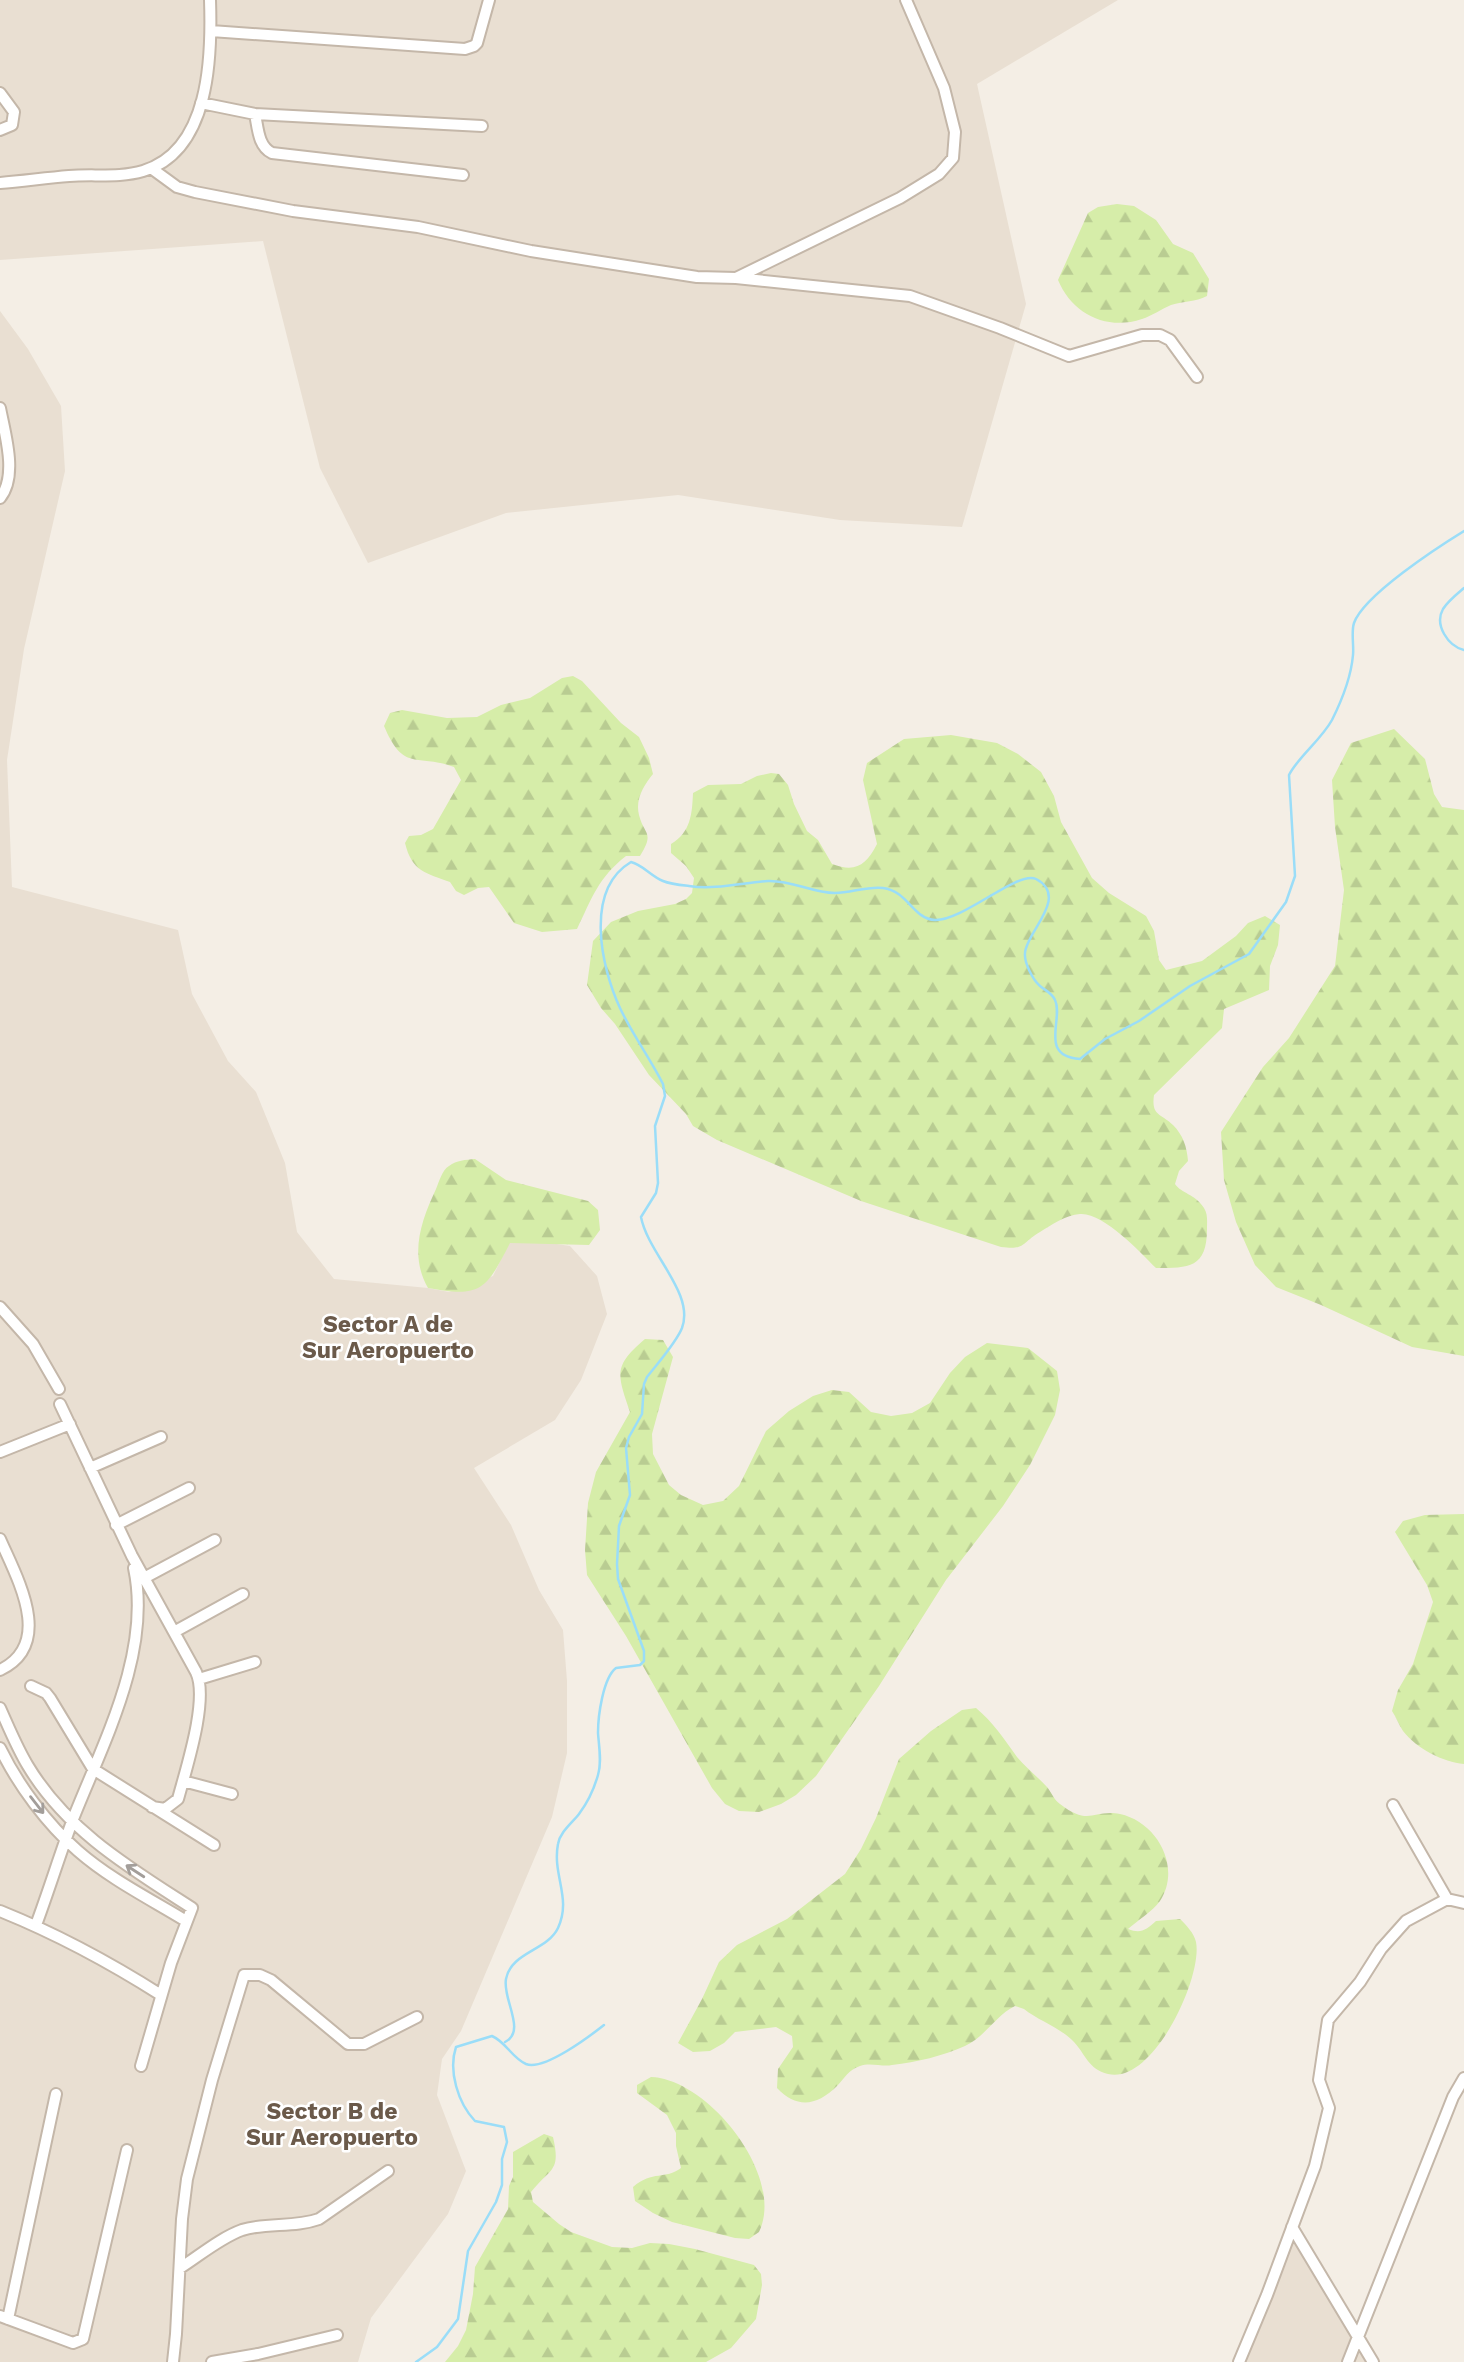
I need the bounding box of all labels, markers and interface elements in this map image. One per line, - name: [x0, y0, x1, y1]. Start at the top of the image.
- district label: Sector A de Sur Aeropuerto: [302, 1311, 474, 1364]
- one-way arrow: [30, 1795, 45, 1813]
- one-way arrow: [125, 1864, 145, 1878]
- district label: Sector B de Sur Aeropuerto: [246, 2098, 418, 2151]

